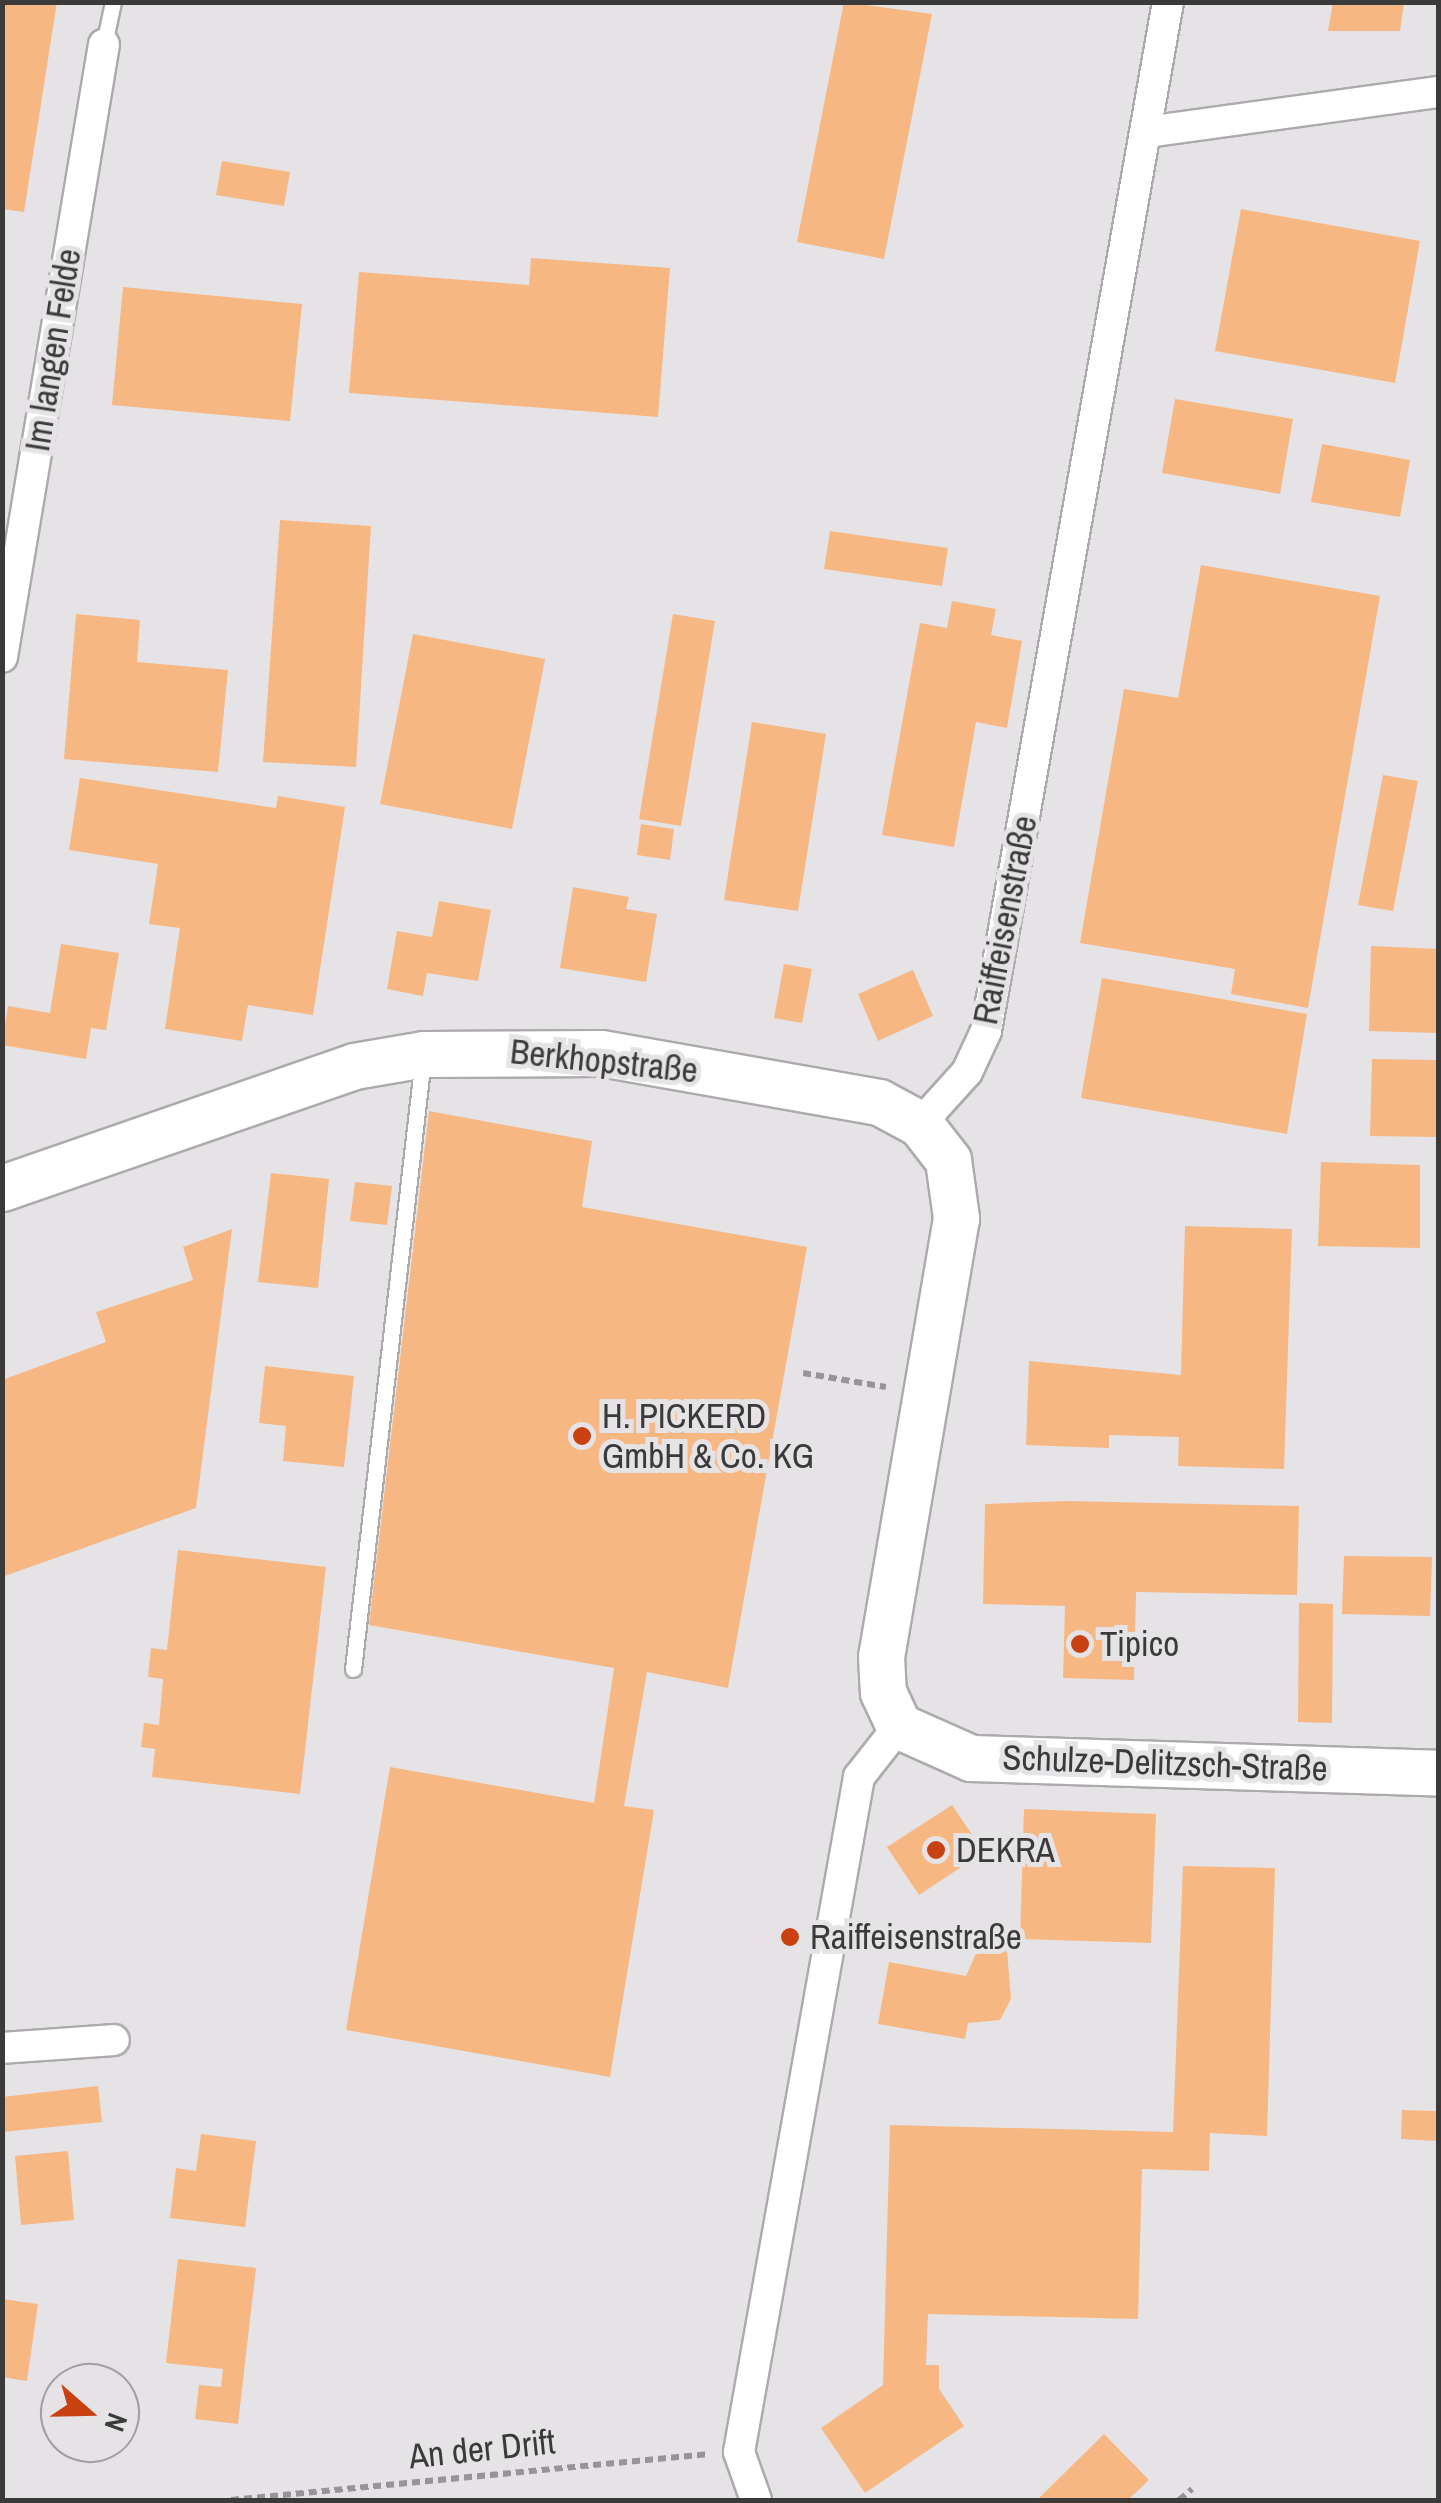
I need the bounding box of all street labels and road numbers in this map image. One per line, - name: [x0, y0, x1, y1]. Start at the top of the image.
- street label: Im langen Felde: [16, 246, 90, 454]
- street label: Raiffeisenstraße: [964, 812, 1046, 1028]
- street label: Berkhopstraße: [508, 1030, 700, 1092]
- street label: Schulze-Delitzsch-Straße: [1002, 1736, 1328, 1790]
- street label: An der Drift: [407, 2420, 557, 2478]

